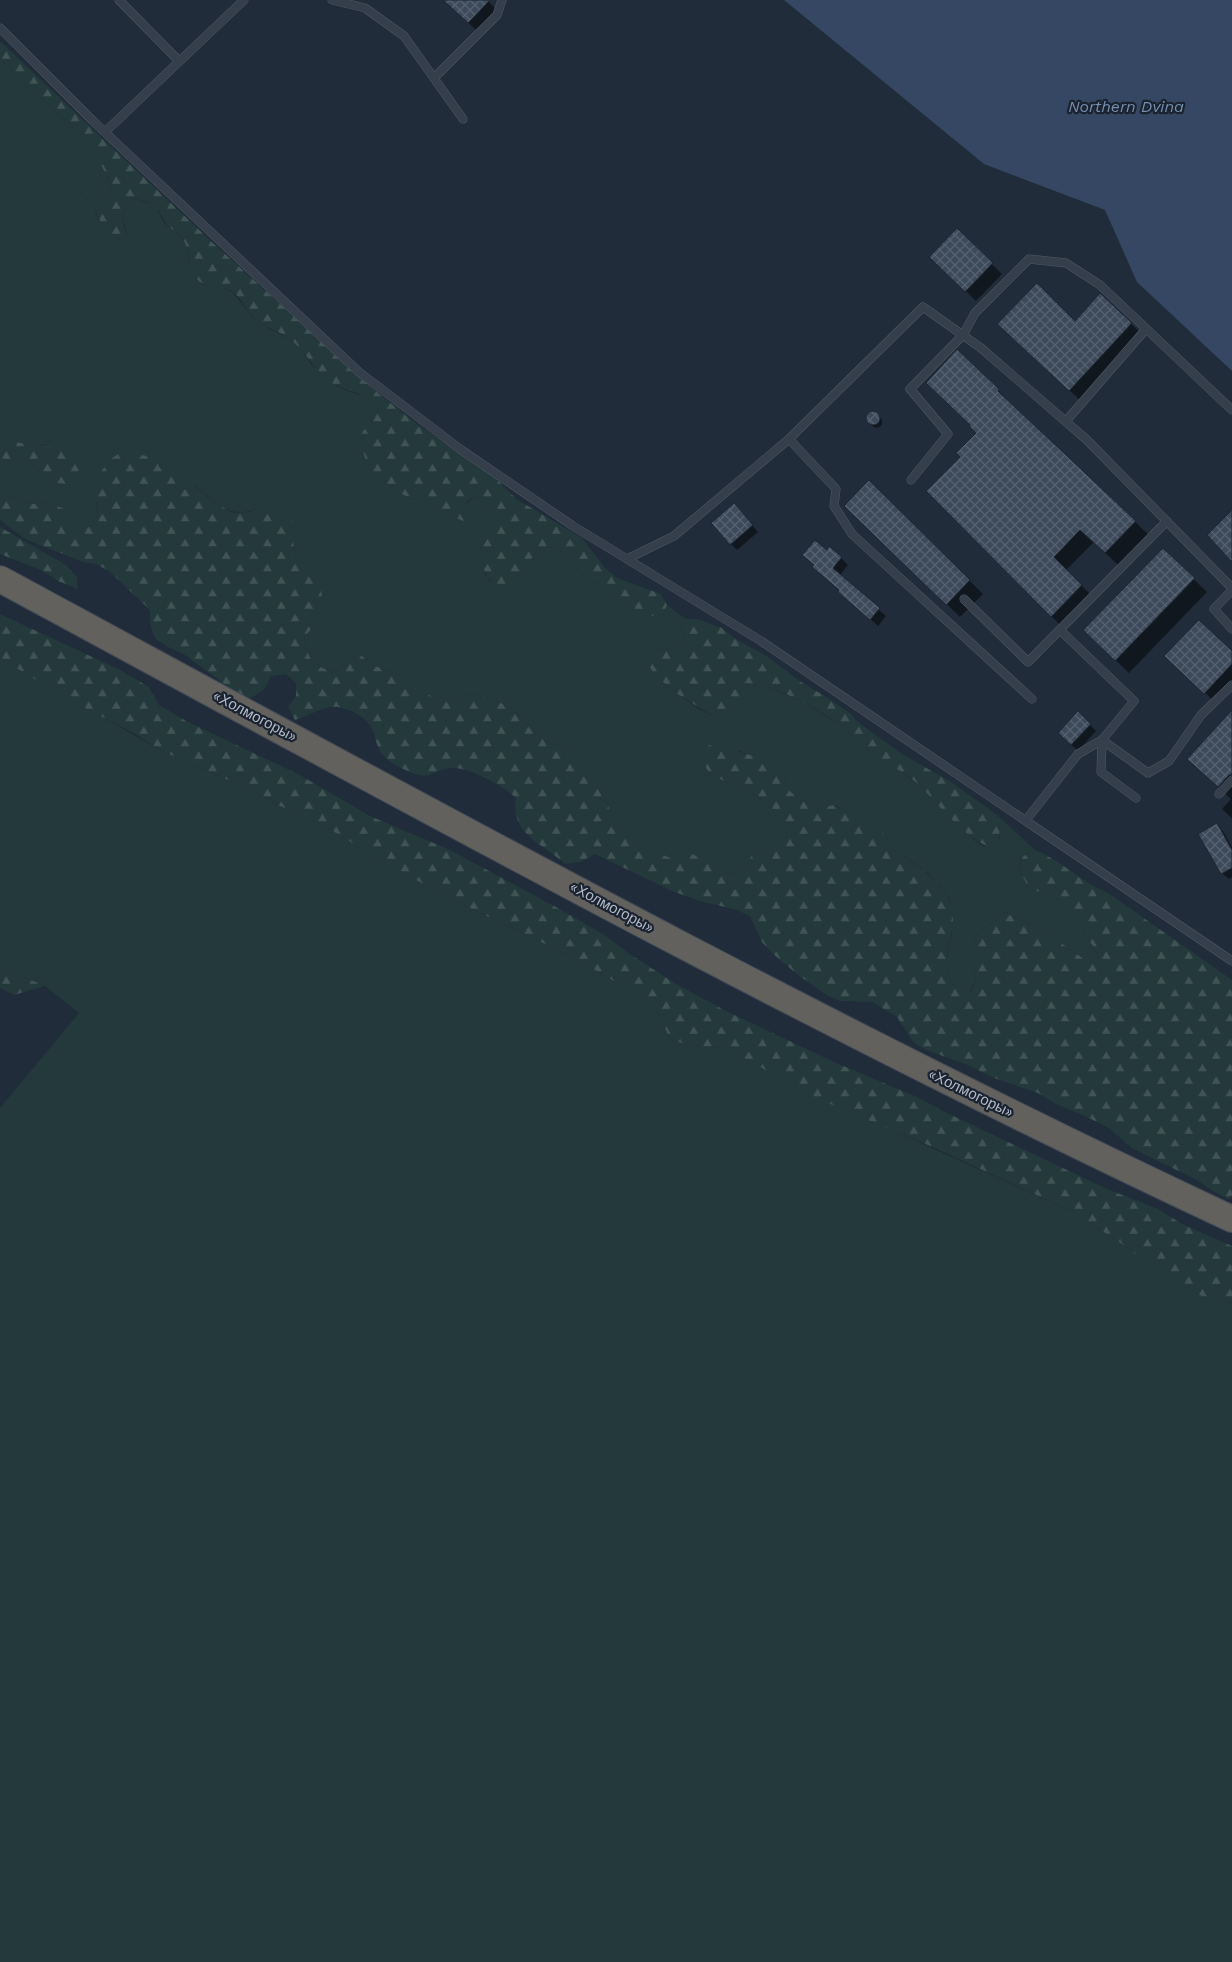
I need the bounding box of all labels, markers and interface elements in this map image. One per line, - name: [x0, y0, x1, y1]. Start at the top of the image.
- water label: Northern Dvina: [1068, 97, 1184, 116]
- street label: «Холмогоры»: [210, 686, 300, 746]
- street label: «Холмогоры»: [567, 877, 657, 937]
- street label: «Холмогоры»: [925, 1065, 1017, 1121]

